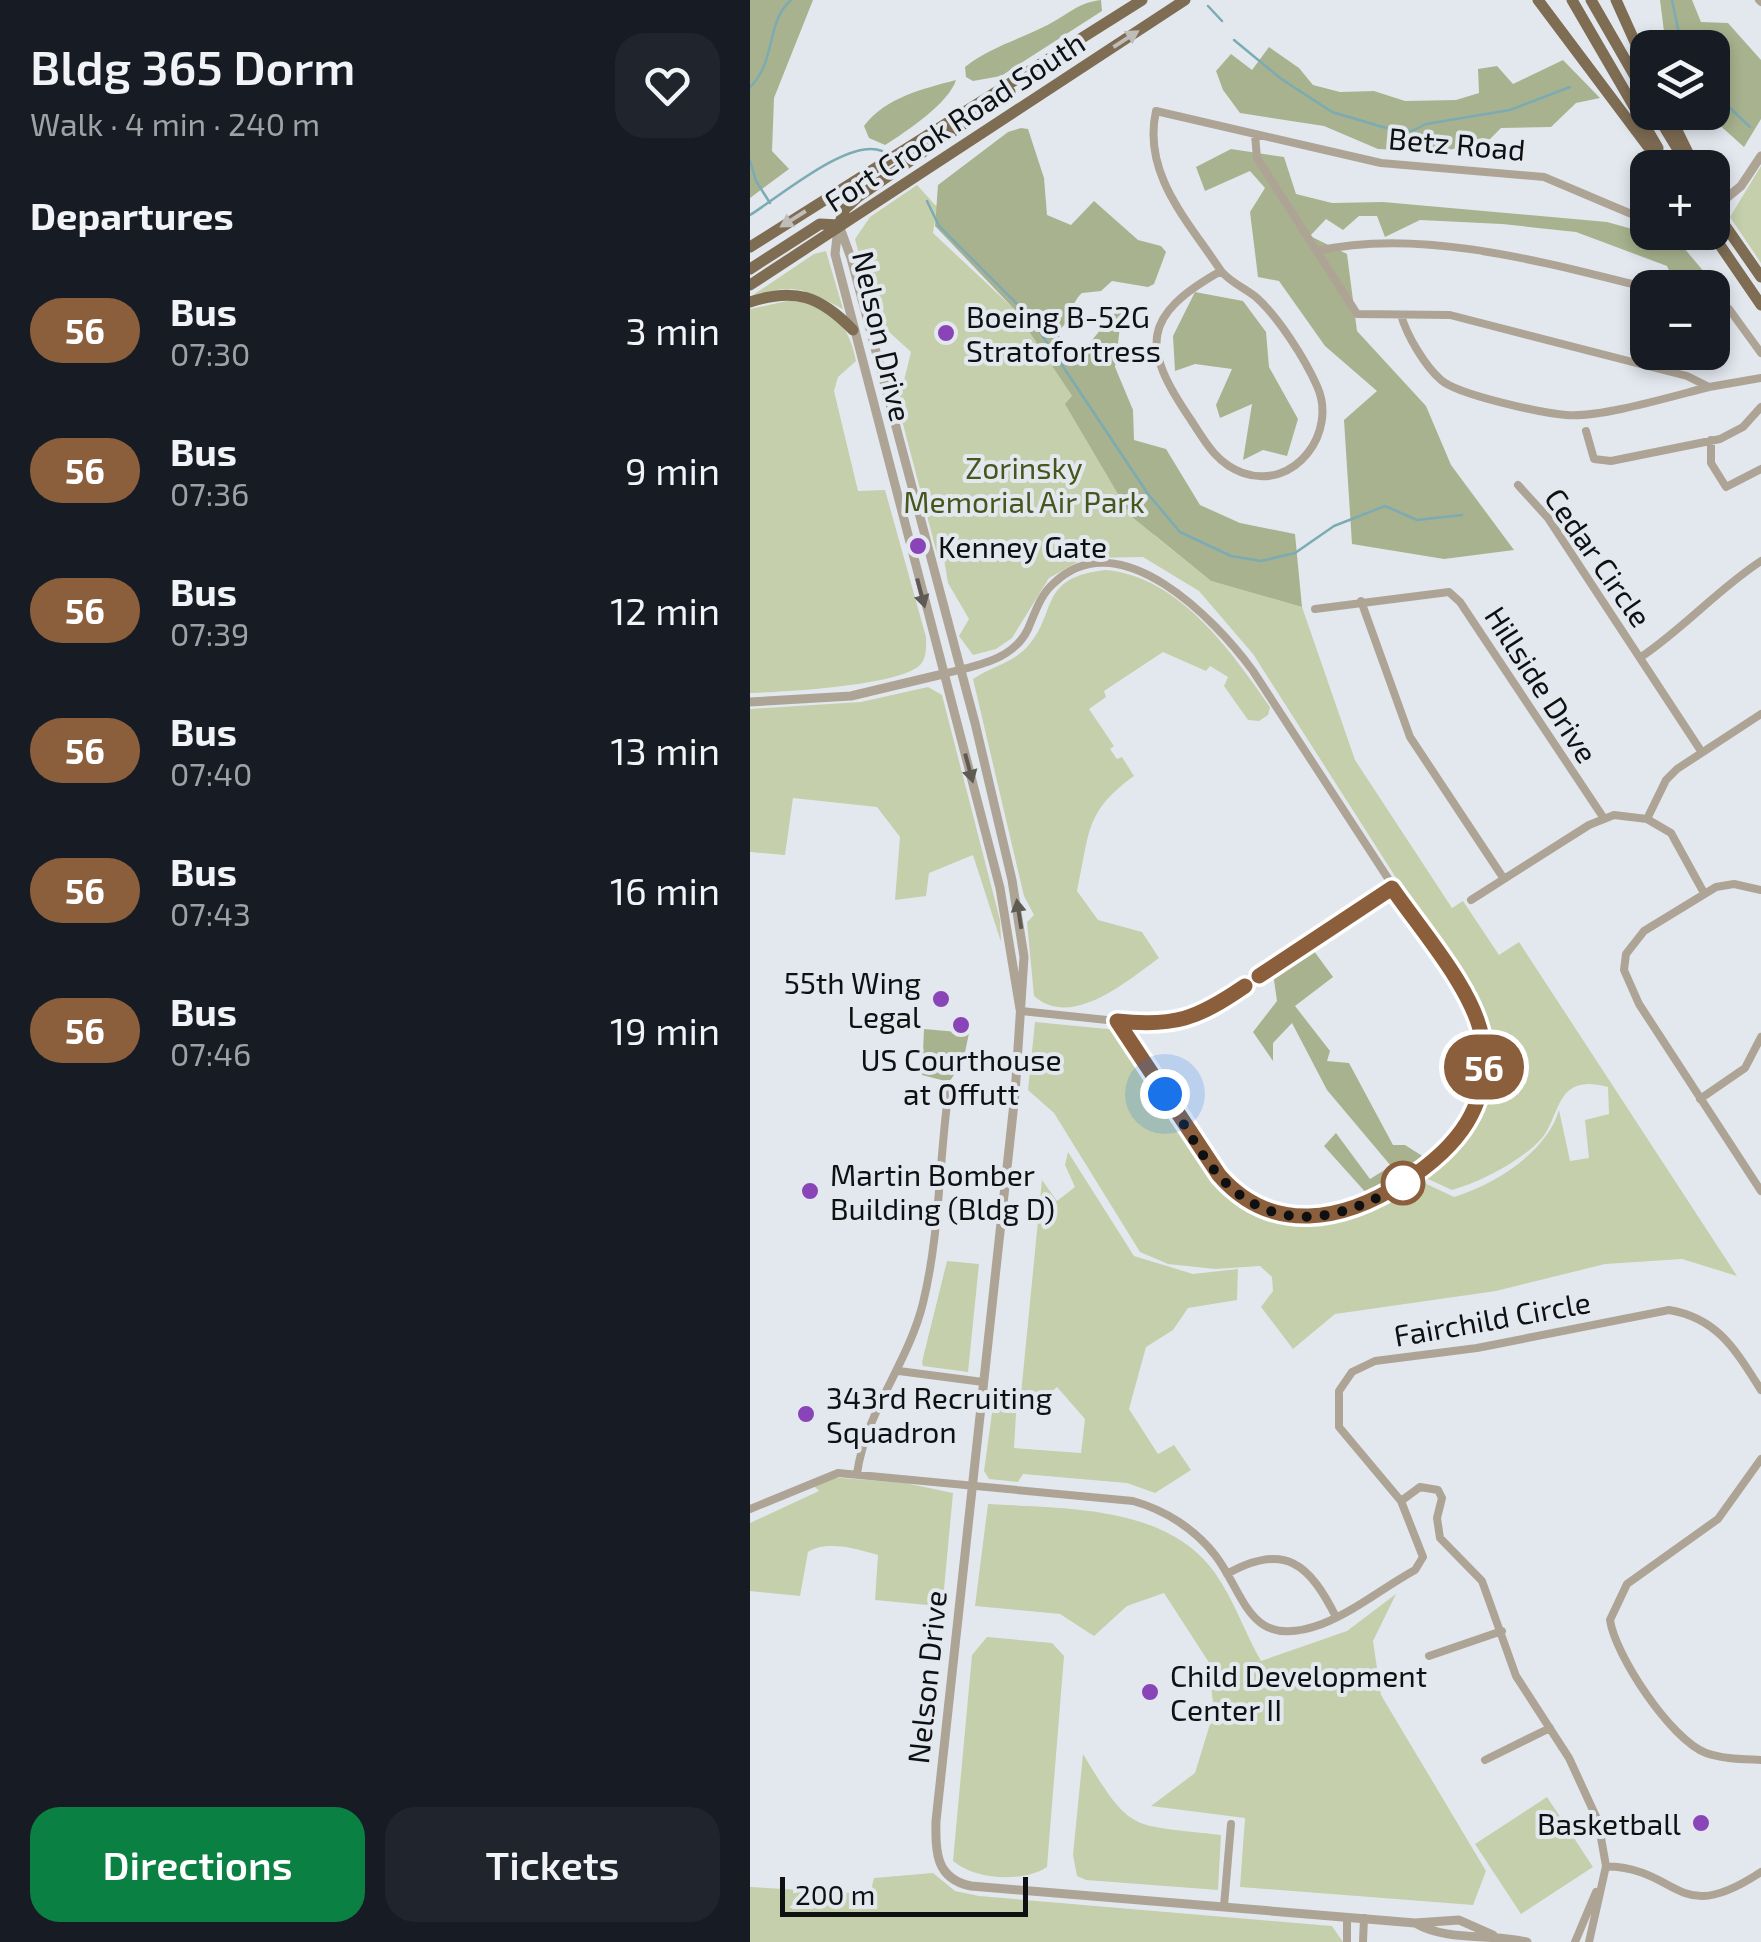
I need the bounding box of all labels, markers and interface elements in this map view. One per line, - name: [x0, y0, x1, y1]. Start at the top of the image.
- street label: Fort Crook Road South: [817, 23, 1091, 219]
- one-way arrow: [1112, 30, 1139, 48]
- map controls: [1630, 30, 1730, 370]
- button: layers: [1630, 30, 1730, 130]
- button: heart: [615, 33, 720, 138]
- text: Bldg 365 Dorm: [30, 37, 356, 95]
- text: Walk · 4 min · 240 m: [30, 104, 320, 142]
- street label: Betz Road: [1387, 119, 1527, 167]
- button: +: [1630, 150, 1730, 250]
- text: Departures: [30, 192, 234, 238]
- one-way arrow: [779, 210, 807, 228]
- street label: Nelson Drive: [846, 247, 920, 425]
- button: −: [1630, 270, 1730, 370]
- text: Bus: [170, 288, 237, 334]
- place label: Boeing B-52G Stratofortress: [966, 298, 1161, 368]
- text: 3 min: [626, 307, 720, 353]
- text: 56: [65, 309, 105, 351]
- marker: Boeing B-52G Stratofortress: [935, 322, 957, 344]
- text: 07:30: [170, 334, 250, 372]
- text: Bus: [170, 428, 237, 474]
- text: 9 min: [625, 447, 720, 493]
- text: 56: [65, 449, 105, 491]
- park label: Zorinsky Memorial Air Park: [903, 449, 1145, 519]
- text: 07:36: [170, 474, 249, 512]
- street label: Cedar Circle: [1538, 481, 1660, 633]
- place label: Kenney Gate: [938, 528, 1107, 564]
- marker: Kenney Gate: [907, 535, 929, 557]
- text: Bus: [170, 568, 237, 614]
- one-way arrow: [914, 578, 930, 609]
- text: 12 min: [610, 587, 720, 633]
- text: 56: [65, 589, 105, 631]
- street label: Hillside Drive: [1478, 599, 1606, 769]
- text: 07:39: [170, 614, 249, 652]
- text: Bus: [170, 708, 237, 754]
- text: 13 min: [610, 727, 720, 773]
- text: 56: [65, 729, 105, 771]
- one-way arrow: [962, 753, 977, 784]
- text: 07:40: [170, 754, 252, 792]
- text: Bus: [170, 848, 237, 894]
- text: 16 min: [610, 867, 720, 913]
- text: 56: [65, 869, 105, 911]
- text: 07:43: [170, 894, 251, 932]
- one-way arrow: [1010, 898, 1026, 930]
- place label: 55th Wing Legal: [784, 964, 921, 1034]
- text: Bus: [170, 988, 237, 1034]
- marker: 55th Wing Legal: [930, 988, 952, 1010]
- text: 19 min: [610, 1007, 720, 1053]
- text: 56: [65, 1009, 105, 1051]
- marker: US Courthouse at Offutt: [950, 1014, 972, 1036]
- text: 07:46: [170, 1034, 251, 1072]
- line badge: 56: [1439, 1034, 1529, 1100]
- place label: US Courthouse at Offutt: [860, 1041, 1062, 1111]
- text: 56: [1464, 1046, 1504, 1088]
- your location: [1140, 1069, 1190, 1119]
- place label: Martin Bomber Building (Bldg D): [830, 1156, 1055, 1226]
- unlabelled marker: [1382, 1162, 1424, 1204]
- marker: Martin Bomber Building (Bldg D): [799, 1180, 821, 1202]
- street label: Fairchild Circle: [1391, 1283, 1593, 1353]
- place label: 343rd Recruiting Squadron: [826, 1379, 1052, 1449]
- marker: 343rd Recruiting Squadron: [795, 1403, 817, 1425]
- street label: Nelson Drive: [899, 1589, 953, 1765]
- place label: Child Development Center II: [1170, 1657, 1427, 1727]
- marker: Child Development Center II: [1139, 1681, 1161, 1703]
- place label: Basketball: [1537, 1805, 1681, 1841]
- button: Directions: [30, 1807, 365, 1922]
- button: Tickets: [385, 1807, 720, 1922]
- marker: Basketball: [1690, 1812, 1712, 1834]
- scale bar: [780, 1872, 1028, 1916]
- text: 200 m: [795, 1877, 875, 1911]

